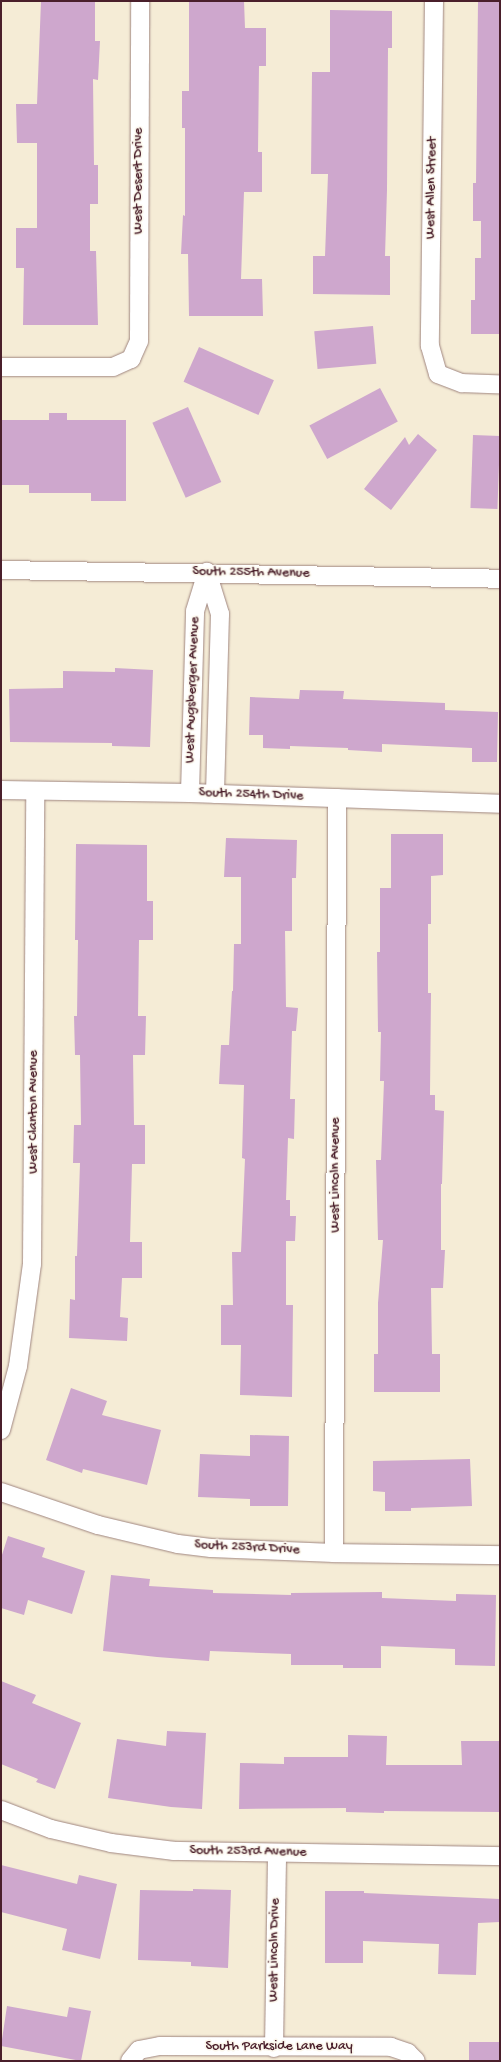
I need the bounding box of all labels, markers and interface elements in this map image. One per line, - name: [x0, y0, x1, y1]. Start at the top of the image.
- street label: West Desert Drive: [131, 128, 147, 234]
- street label: West Allen Street: [423, 137, 441, 239]
- street label: South 255th Avenue: [192, 564, 310, 582]
- street label: West Augsberger Avenue: [182, 617, 204, 763]
- street label: South 254th Drive: [198, 785, 304, 805]
- street label: West Clanton Avenue: [26, 1050, 42, 1174]
- street label: West Lincoln Avenue: [328, 1117, 344, 1233]
- street label: South 253rd Drive: [194, 1537, 300, 1559]
- street label: South 253rd Avenue: [189, 1843, 307, 1861]
- street label: West Lincoln Drive: [266, 1898, 284, 2002]
- street label: South Parkside Lane Way: [205, 2039, 353, 2055]

